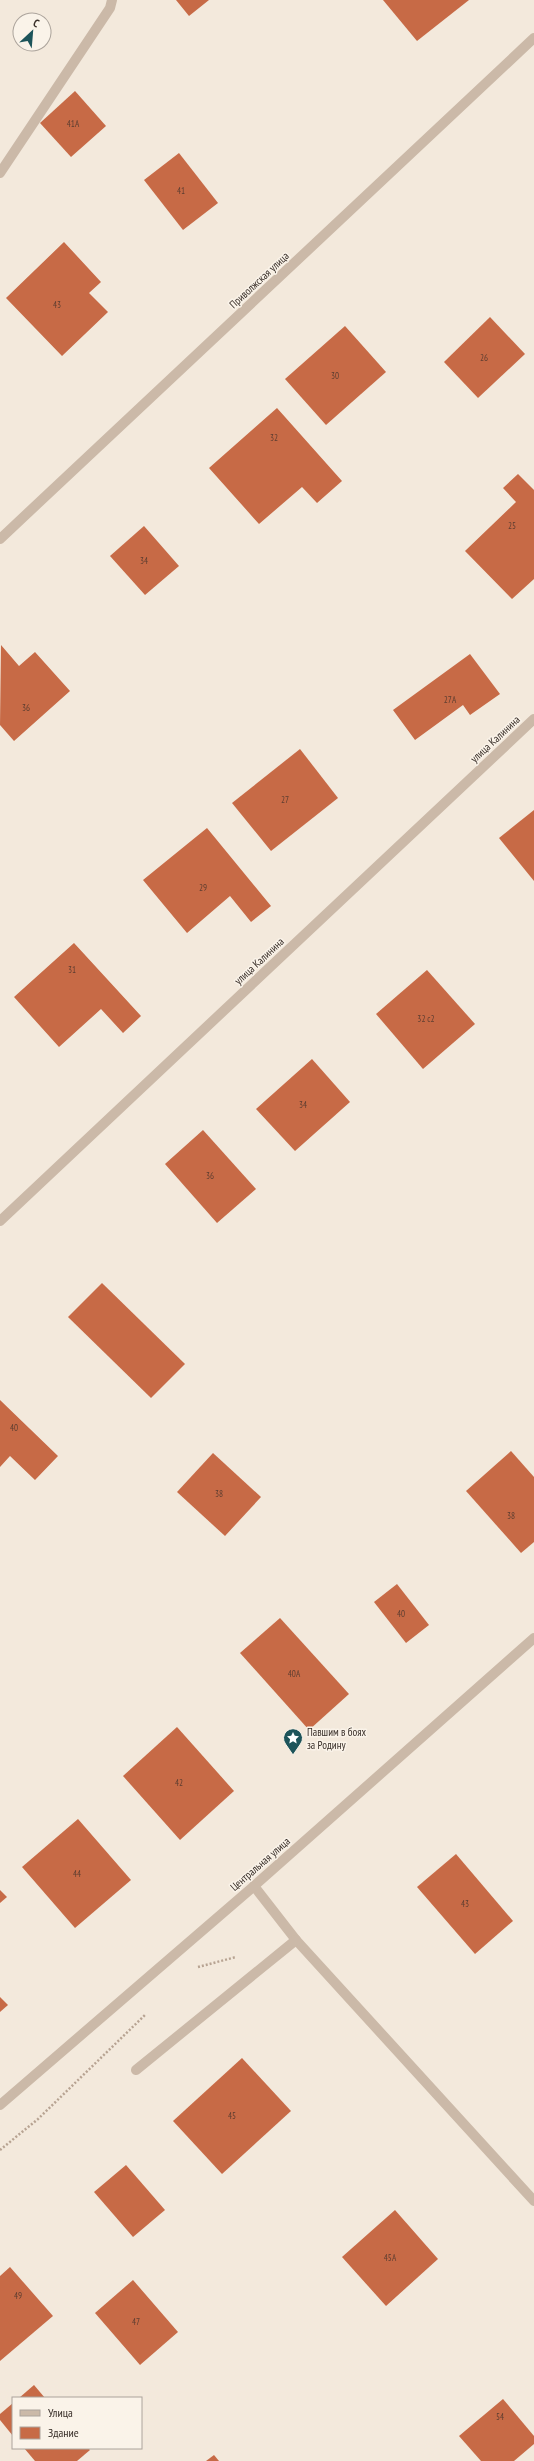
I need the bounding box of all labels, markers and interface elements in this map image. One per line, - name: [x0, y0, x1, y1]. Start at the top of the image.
- north arrow: [12, 12, 52, 52]
- text: С: [31, 16, 42, 30]
- house number: 41А: [67, 118, 80, 129]
- house number: 41: [177, 185, 185, 196]
- street label: Приволжская улица: [226, 249, 292, 311]
- house number: 43: [53, 299, 61, 310]
- house number: 26: [480, 352, 488, 363]
- house number: 30: [331, 370, 339, 381]
- house number: 32: [270, 432, 278, 443]
- house number: 25: [508, 520, 516, 531]
- house number: 34: [140, 555, 148, 566]
- house number: 27А: [444, 694, 457, 705]
- house number: 36: [22, 702, 30, 713]
- street label: улица Калинина: [467, 712, 523, 766]
- house number: 27: [281, 794, 289, 805]
- house number: 29: [199, 882, 207, 893]
- street label: улица Калинина: [231, 934, 287, 988]
- house number: 31: [68, 964, 76, 975]
- house number: 32 с2: [417, 1013, 435, 1024]
- house number: 34: [299, 1099, 307, 1110]
- house number: 36: [206, 1170, 214, 1181]
- house number: 40: [10, 1422, 18, 1433]
- house number: 38: [215, 1488, 223, 1499]
- house number: 38: [507, 1510, 515, 1521]
- house number: 40: [397, 1608, 405, 1619]
- house number: 40А: [288, 1668, 301, 1679]
- place label: Павшим в боях за Родину: [307, 1725, 367, 1752]
- place icon: Павшим в боях за Родину: [282, 1727, 304, 1755]
- house number: 42: [175, 1777, 183, 1788]
- street label: Центральная улица: [227, 1834, 293, 1894]
- house number: 44: [73, 1868, 81, 1879]
- house number: 43: [461, 1898, 469, 1909]
- house number: 45: [228, 2110, 236, 2121]
- house number: 45А: [384, 2252, 397, 2263]
- house number: 49: [14, 2290, 22, 2301]
- house number: 47: [132, 2316, 140, 2327]
- legend: [12, 2397, 142, 2449]
- text: Улица: [48, 2405, 73, 2420]
- house number: 54: [496, 2411, 504, 2422]
- text: Здание: [48, 2425, 79, 2440]

